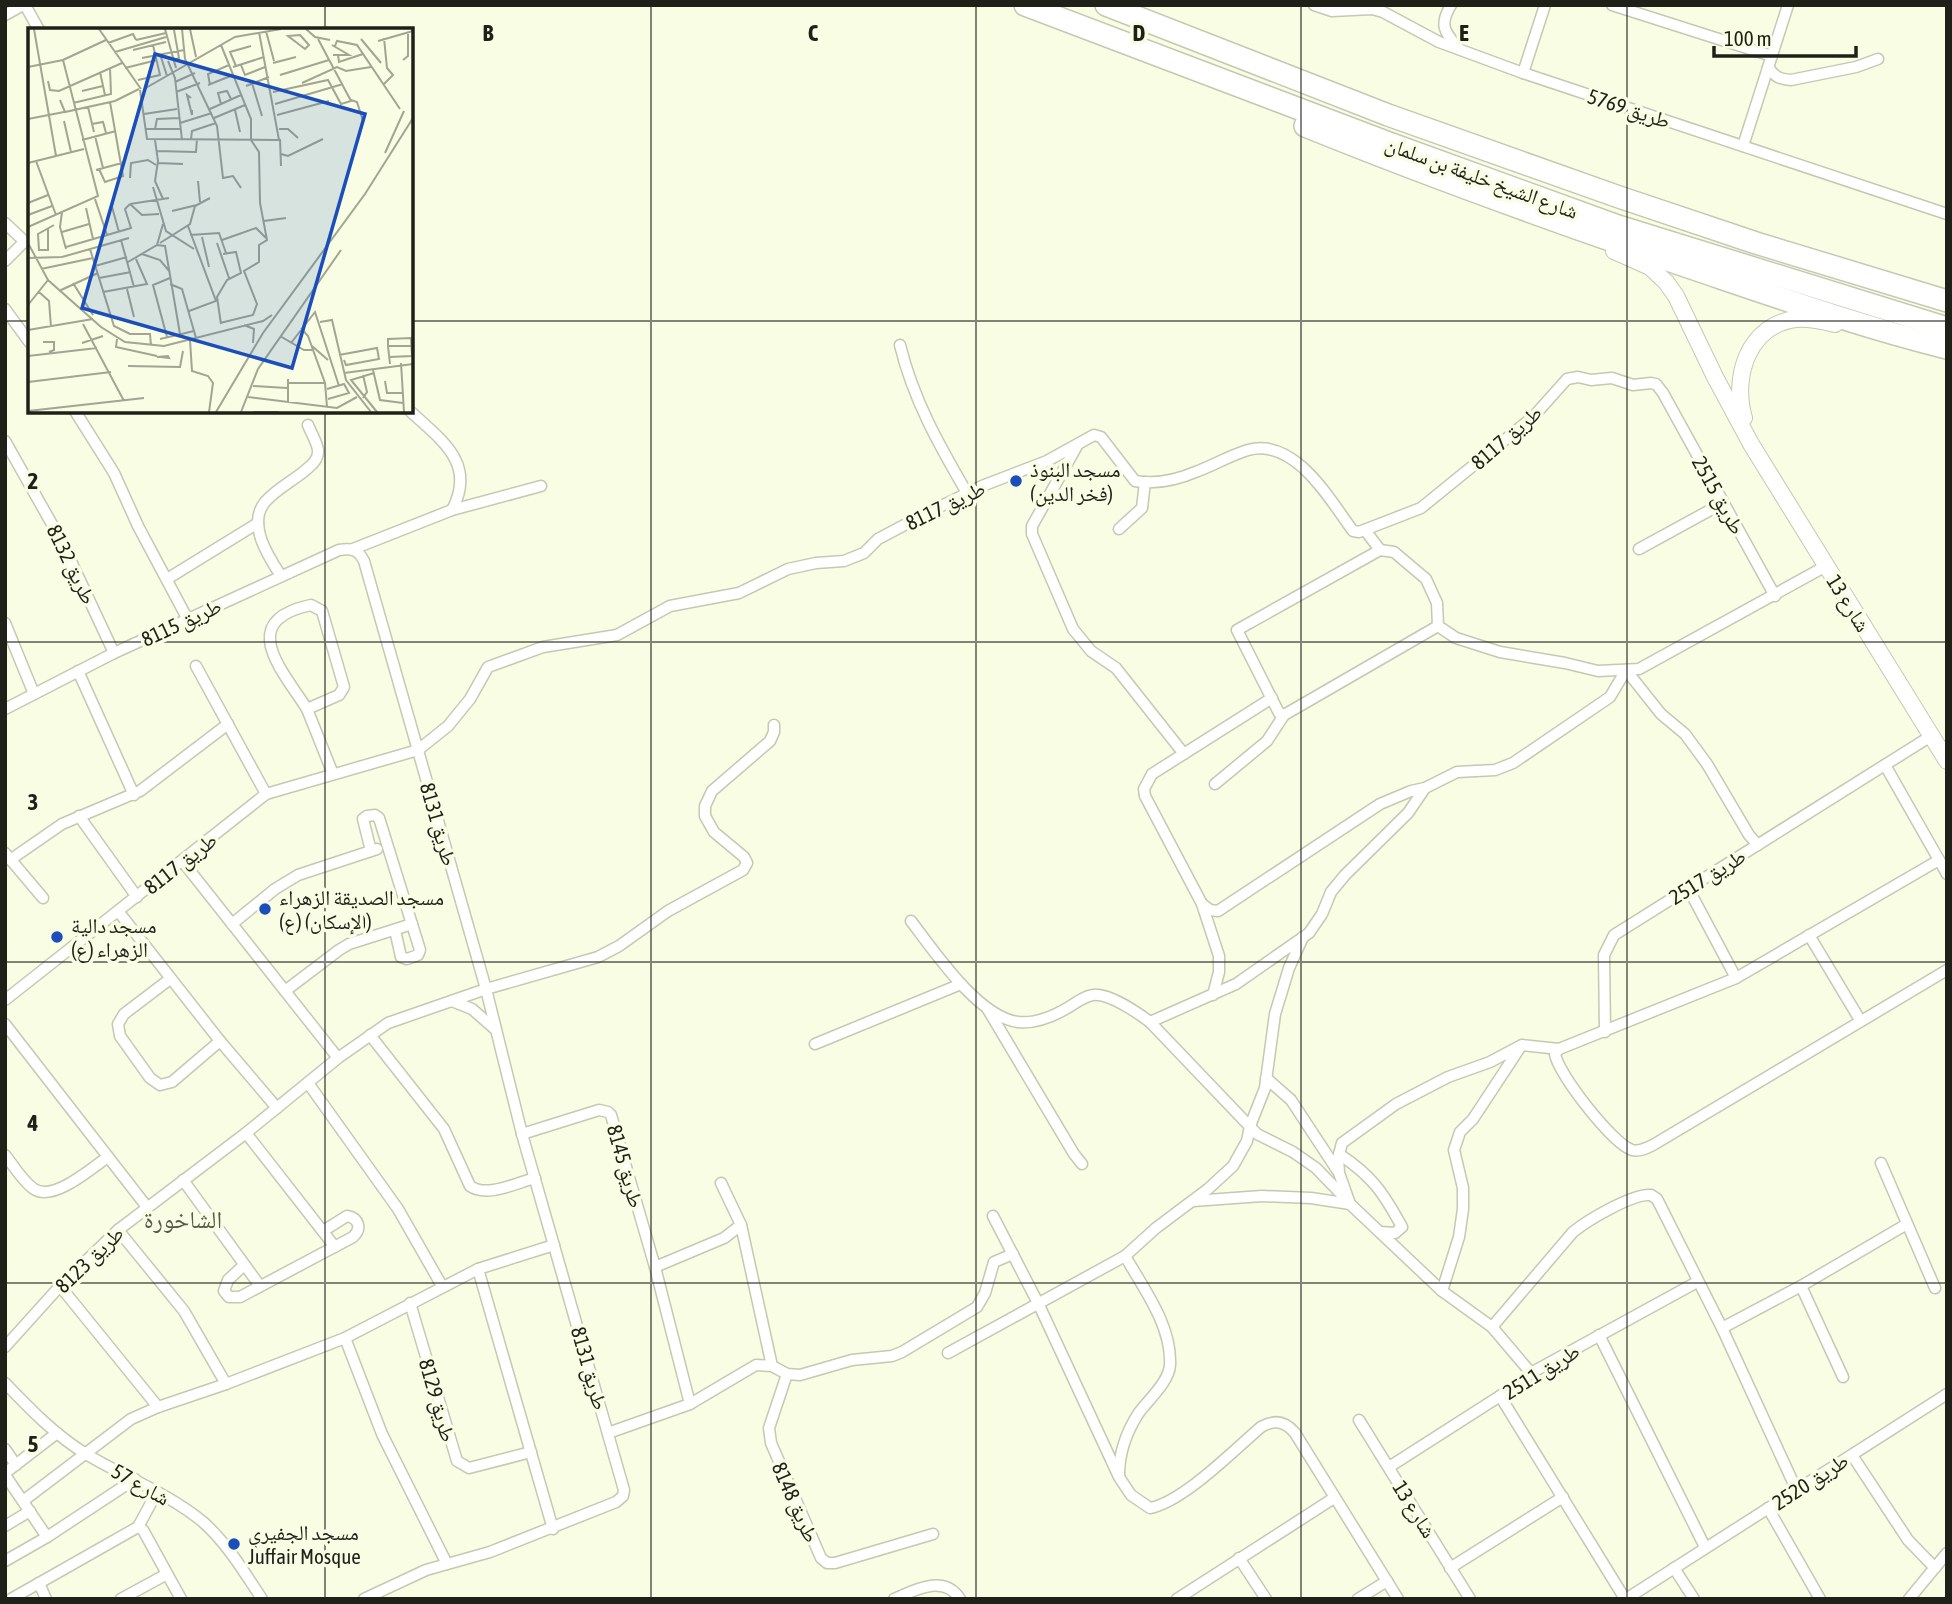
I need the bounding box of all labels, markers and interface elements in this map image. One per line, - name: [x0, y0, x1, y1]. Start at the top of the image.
- scale bar: [1714, 14, 1856, 58]
- text: B: [483, 20, 494, 46]
- text: C: [808, 20, 819, 46]
- text: D: [1133, 20, 1146, 46]
- text: E: [1459, 20, 1469, 46]
- text: 100 m: [1724, 26, 1772, 50]
- inset map: [28, 28, 413, 413]
- street label: طريق 5769: [1584, 83, 1673, 135]
- street label: شارع الشيخ خليفة بن سلمان: [1382, 131, 1582, 225]
- street label: طريق 8117: [1466, 400, 1547, 476]
- street label: طريق 2515: [1686, 452, 1750, 539]
- place label: مسجد البنوذ (فخر الدين): [1030, 457, 1121, 507]
- text: 2: [28, 468, 38, 494]
- marker: مسجد البنوذ (فخر الدين): [1008, 473, 1024, 489]
- street label: طريق 8117: [901, 475, 990, 536]
- street label: طريق 8132: [41, 520, 102, 609]
- street label: شارع 13: [1821, 570, 1876, 637]
- street label: طريق 8115: [137, 593, 226, 653]
- street label: طريق 8131: [414, 780, 462, 869]
- text: 3: [28, 789, 38, 815]
- street label: طريق 8117: [139, 827, 222, 900]
- street label: طريق 2517: [1664, 843, 1751, 910]
- place label: مسجد الصديقة الزهراء (ع) (الإسكان): [279, 885, 444, 935]
- marker: مسجد الصديقة الزهراء (ع) (الإسكان): [257, 901, 273, 917]
- place label: مسجد دالية الزهراء (ع): [71, 913, 157, 963]
- marker: مسجد دالية الزهراء (ع): [49, 929, 65, 945]
- text: 4: [27, 1110, 39, 1136]
- street label: طريق 8145: [601, 1122, 649, 1211]
- district label: الشاخورة: [144, 1206, 222, 1233]
- street label: طريق 8123: [50, 1221, 129, 1299]
- street label: طريق 8131: [565, 1324, 613, 1413]
- street label: طريق 2511: [1498, 1338, 1585, 1405]
- street label: طريق 8129: [413, 1356, 461, 1445]
- text: 5: [28, 1431, 39, 1457]
- street label: طريق 2520: [1768, 1448, 1853, 1516]
- street label: شارع 57: [107, 1458, 174, 1511]
- street label: طريق 8148: [766, 1458, 824, 1547]
- street label: شارع 13: [1387, 1476, 1442, 1543]
- place label: مسجد الجفيري Juffair Mosque: [248, 1520, 361, 1568]
- marker: مسجد الجفيري Juffair Mosque: [226, 1536, 242, 1552]

